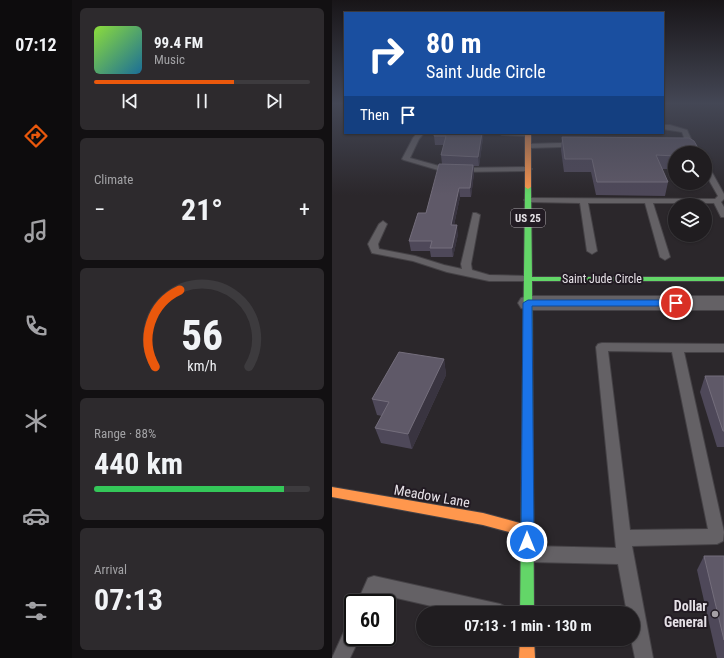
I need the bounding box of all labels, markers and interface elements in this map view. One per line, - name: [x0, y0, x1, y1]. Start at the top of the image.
- text: 80 m: [426, 27, 482, 60]
- icon: right: [360, 28, 412, 80]
- text: 07:12: [15, 34, 57, 55]
- text: 99.4 FM: [154, 34, 203, 52]
- text: Music: [154, 52, 185, 67]
- text: Saint Jude Circle: [426, 61, 546, 82]
- icon: previous: [119, 90, 141, 112]
- icon: pause: [191, 90, 213, 112]
- icon: next: [263, 90, 285, 112]
- icon: arrive: [397, 104, 419, 126]
- text: Then: [360, 106, 389, 124]
- icon: directions: [22, 122, 50, 150]
- map controls: [668, 146, 712, 242]
- button: search: [668, 146, 712, 190]
- text: Climate: [94, 172, 133, 187]
- text: 21°: [181, 192, 223, 227]
- text: −: [94, 197, 105, 222]
- text: +: [299, 197, 310, 222]
- button: layers: [668, 198, 712, 242]
- road number: US 25: [511, 209, 545, 227]
- icon: music: [22, 217, 50, 245]
- street label: Saint Jude Circle: [562, 272, 642, 286]
- pin: [659, 286, 693, 320]
- icon: arrive: [665, 292, 687, 314]
- text: 56: [181, 311, 223, 360]
- icon: phone: [22, 312, 50, 340]
- text: km/h: [187, 358, 217, 374]
- icon: climate: [22, 407, 50, 435]
- text: Range · 88%: [94, 426, 156, 441]
- text: 440 km: [94, 446, 183, 481]
- street label: Meadow Lane: [393, 481, 472, 511]
- icon: car: [22, 502, 50, 530]
- position arrow: [506, 521, 548, 563]
- text: Arrival: [94, 562, 127, 577]
- text: 07:13: [94, 582, 163, 617]
- speed limit sign: 60: [344, 594, 396, 646]
- icon: filters: [22, 597, 50, 625]
- place label: Dollar General: [664, 598, 707, 630]
- marker: Dollar General: [710, 609, 720, 619]
- text: 07:13 · 1 min · 130 m: [464, 617, 592, 635]

